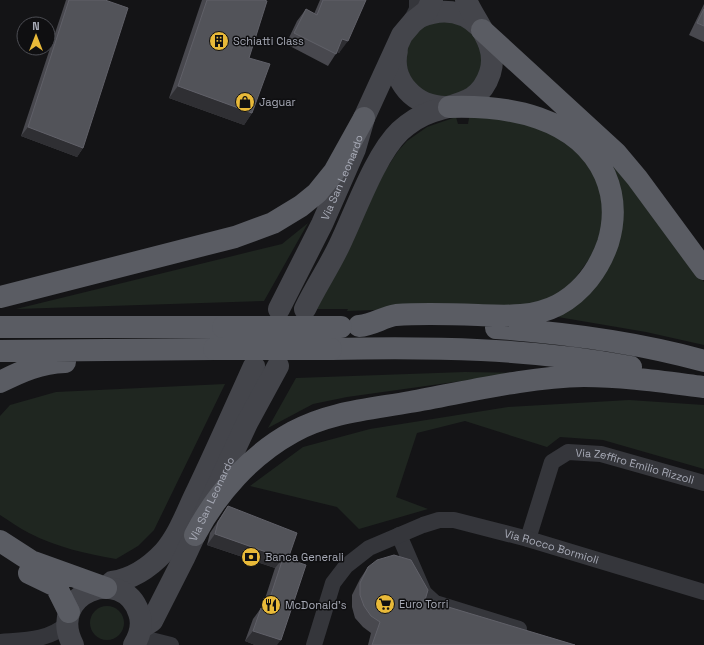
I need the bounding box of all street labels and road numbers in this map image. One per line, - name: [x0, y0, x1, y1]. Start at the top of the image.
- street label: Via San Leonardo: [318, 133, 366, 222]
- street label: Via Zeffiro Emilio Rizzoli: [575, 445, 696, 487]
- street label: Via San Leonardo: [186, 454, 237, 543]
- street label: Via Rocco Bormioli: [503, 526, 601, 567]

